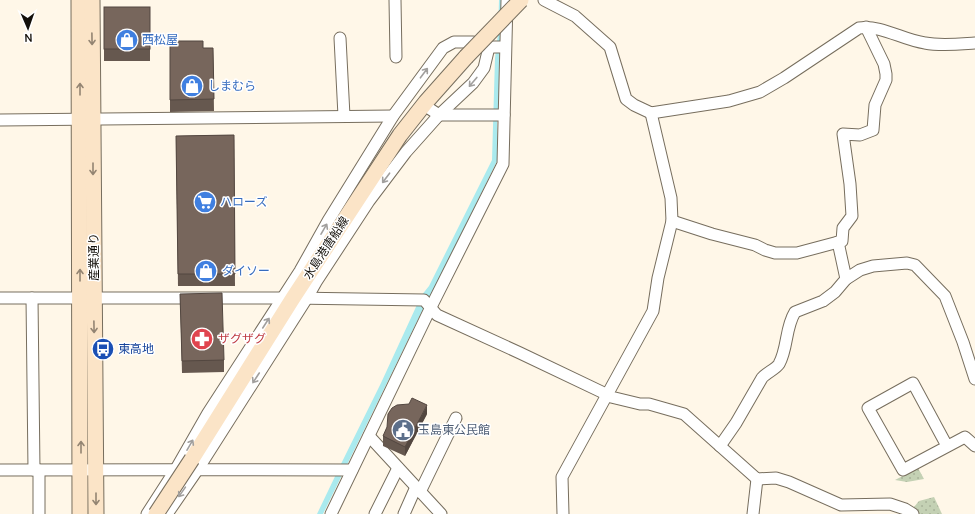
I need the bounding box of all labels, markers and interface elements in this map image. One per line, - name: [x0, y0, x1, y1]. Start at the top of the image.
- north arrow: [8, 8, 48, 48]
- shop icon: 西松屋: [114, 27, 140, 53]
- text: N: [24, 31, 33, 46]
- place label: 西松屋: [142, 31, 178, 48]
- one-way arrow: [88, 32, 96, 45]
- one-way arrow: [420, 67, 429, 78]
- shop icon: しまむら: [179, 73, 205, 99]
- place label: しまむら: [208, 77, 256, 94]
- one-way arrow: [469, 77, 478, 87]
- one-way arrow: [76, 83, 84, 96]
- one-way arrow: [89, 162, 97, 175]
- one-way arrow: [382, 173, 390, 184]
- supermarket icon: ハローズ: [192, 189, 218, 215]
- place label: ハローズ: [220, 193, 267, 210]
- street label: 水島港唐船線: [299, 213, 352, 283]
- one-way arrow: [320, 223, 328, 235]
- street label: 産業通り: [85, 233, 102, 281]
- shop icon: ダイソー: [193, 258, 219, 284]
- place label: ダイソー: [222, 262, 270, 279]
- one-way arrow: [76, 269, 84, 282]
- one-way arrow: [262, 317, 270, 329]
- one-way arrow: [90, 320, 98, 333]
- pharmacy icon: ザグザグ: [189, 326, 215, 352]
- place label: ザグザグ: [218, 330, 266, 347]
- bus stop icon: 東高地: [90, 336, 116, 362]
- place label: 東高地: [118, 340, 154, 357]
- one-way arrow: [252, 372, 260, 384]
- public building icon: 玉島東公民館: [390, 417, 416, 443]
- place label: 玉島東公民館: [418, 421, 490, 438]
- one-way arrow: [186, 439, 194, 451]
- one-way arrow: [77, 441, 85, 454]
- one-way arrow: [178, 486, 186, 497]
- one-way arrow: [92, 492, 100, 505]

